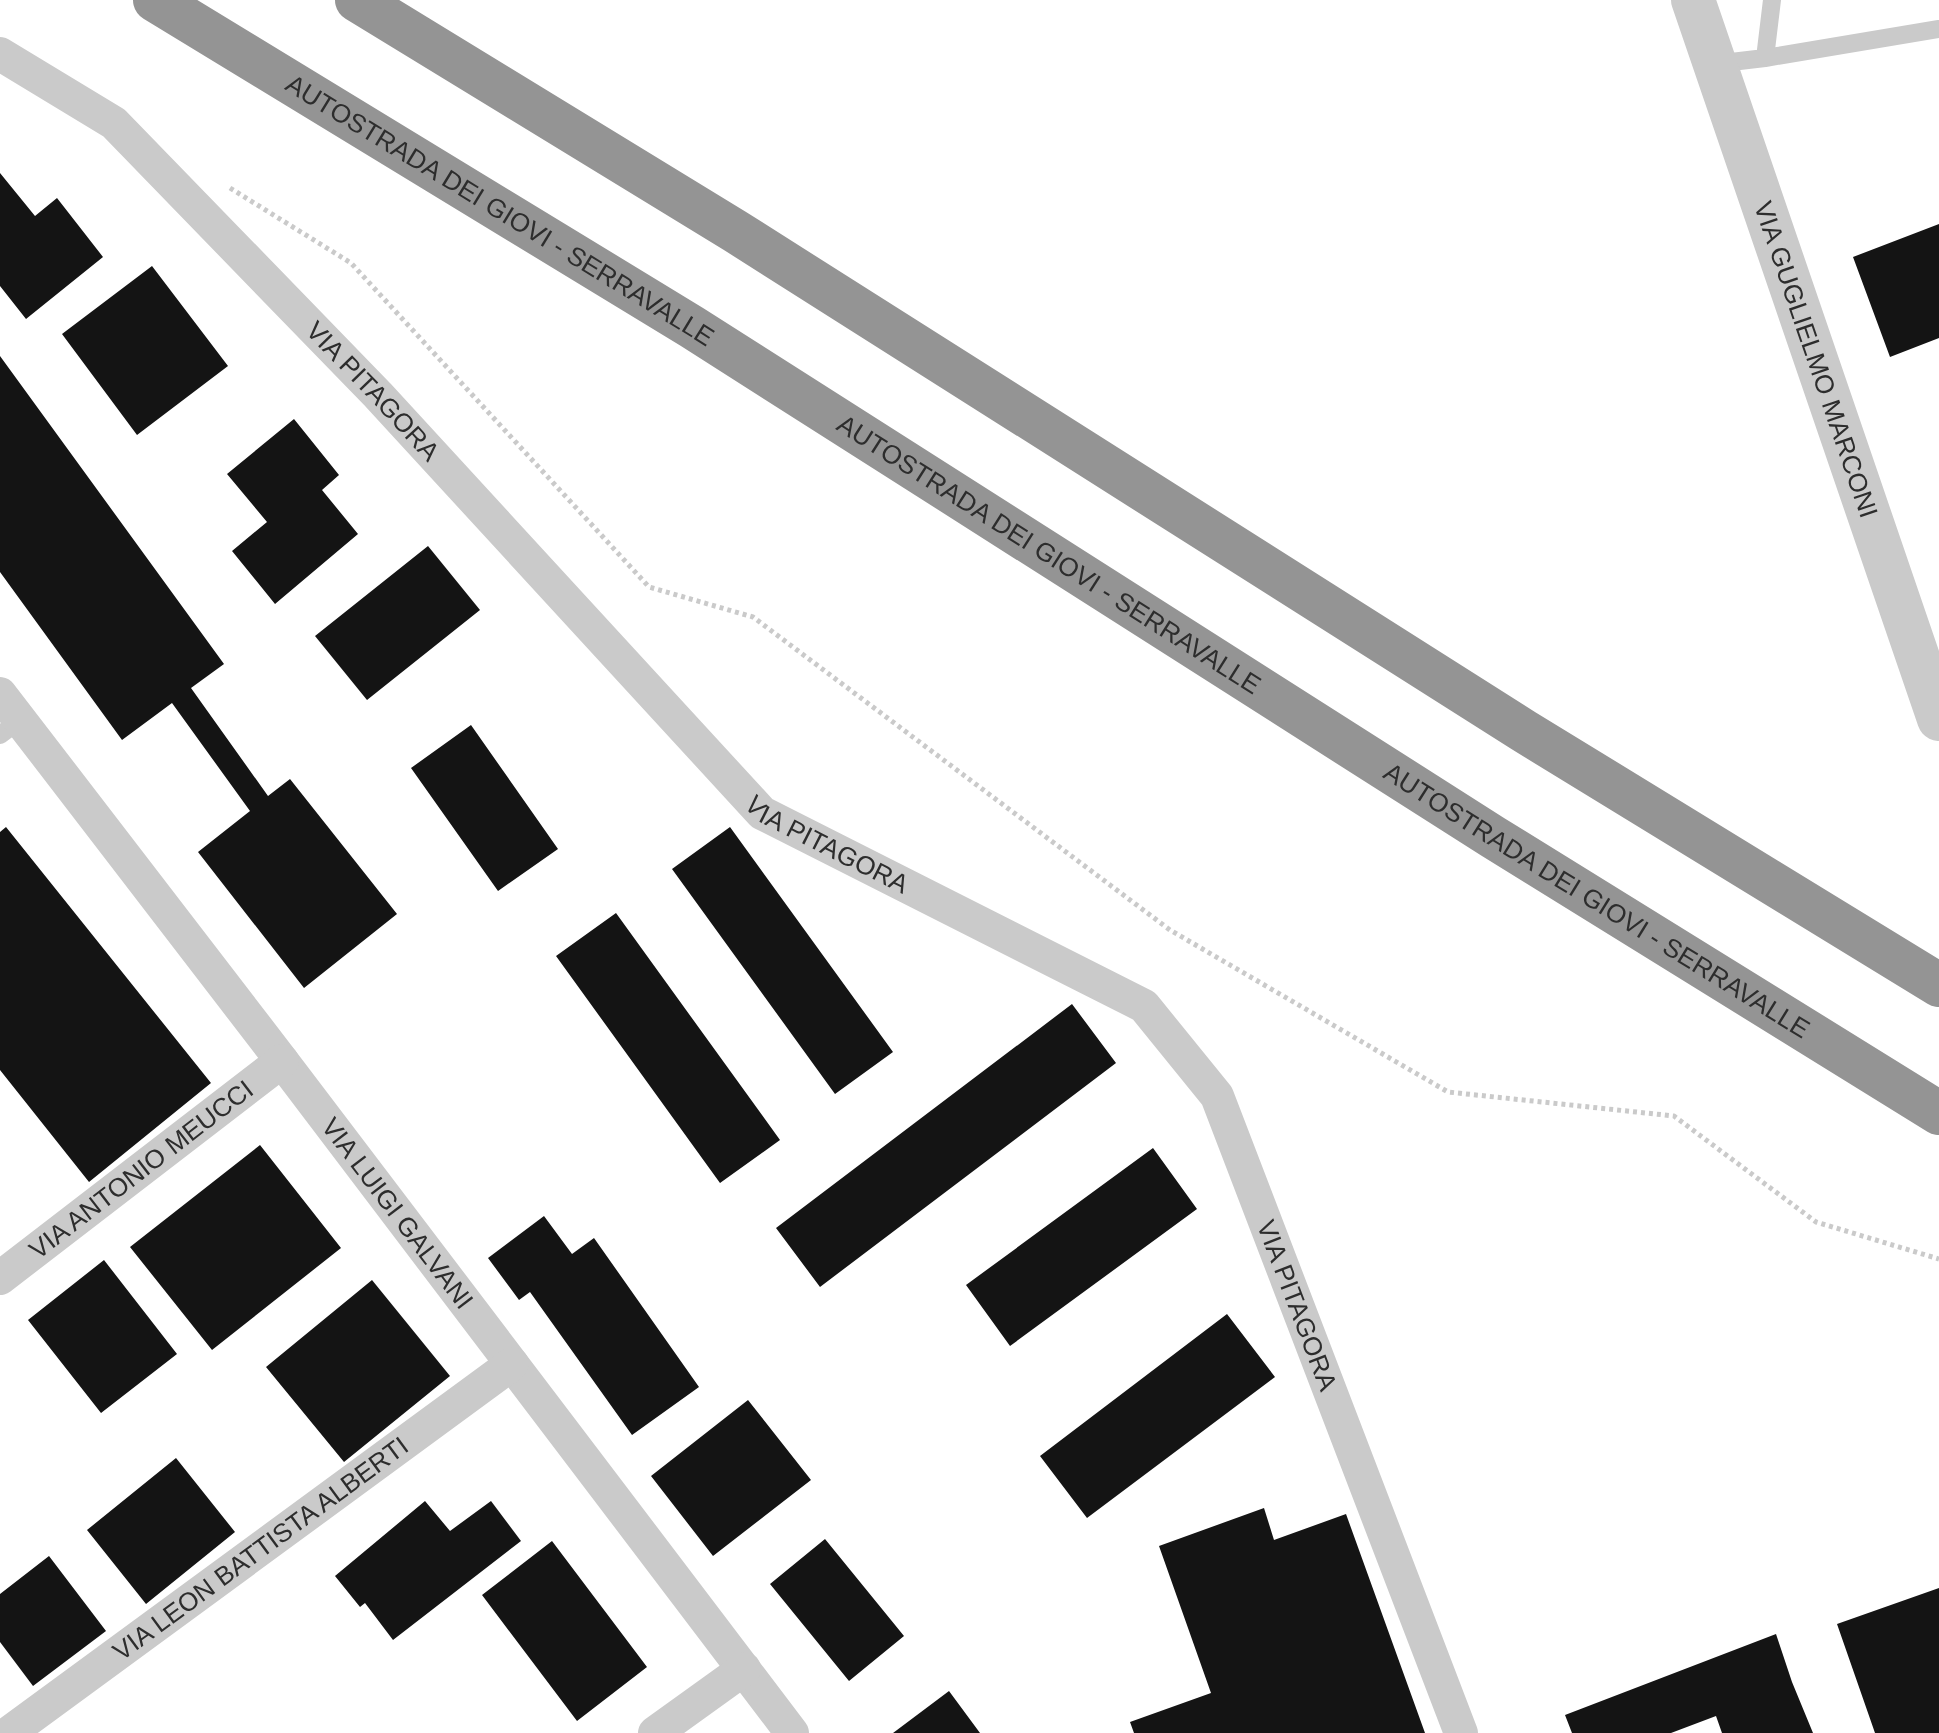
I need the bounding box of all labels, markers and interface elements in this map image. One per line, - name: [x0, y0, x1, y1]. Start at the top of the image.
- street label: AUTOSTRADA DEI GIOVI - SERRAVALLE: [281, 68, 720, 352]
- street label: VIA GUGLIELMO MARCONI: [1748, 197, 1884, 522]
- street label: VIA PITAGORA: [300, 315, 446, 467]
- street label: AUTOSTRADA DEI GIOVI - SERRAVALLE: [832, 409, 1266, 700]
- street label: AUTOSTRADA DEI GIOVI - SERRAVALLE: [1378, 757, 1815, 1044]
- street label: VIA PITAGORA: [739, 790, 914, 900]
- street label: VIA ANTONIO MEUCCI: [23, 1074, 259, 1265]
- street label: VIA LUIGI GALVANI: [316, 1112, 480, 1315]
- street label: VIA PITAGORA: [1251, 1216, 1344, 1395]
- street label: VIA LEON BATTISTA ALBERTI: [107, 1430, 414, 1667]

